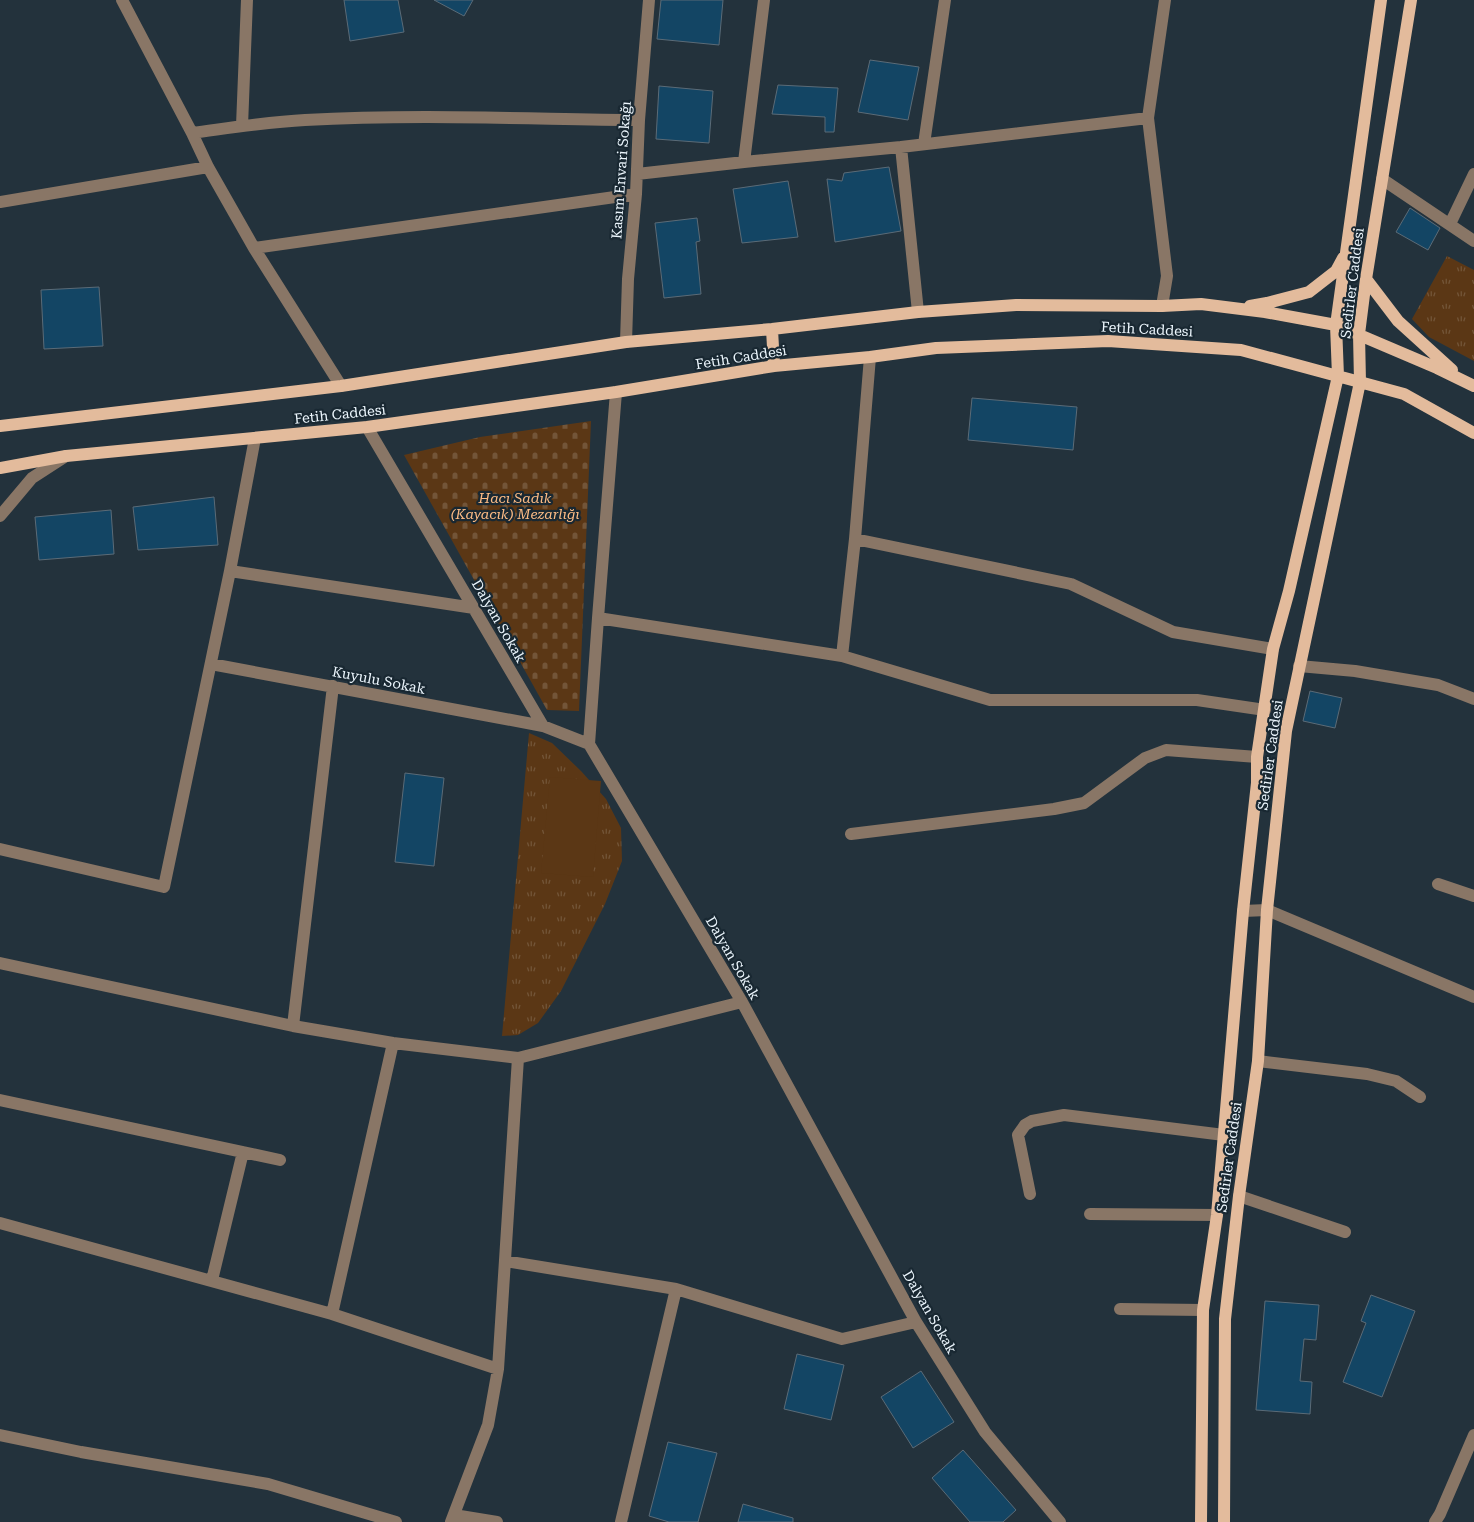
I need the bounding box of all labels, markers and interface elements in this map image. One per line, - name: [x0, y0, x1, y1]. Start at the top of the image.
- street label: Kasım Envari Sokağı: [608, 100, 634, 239]
- street label: Sedirler Caddesi: [1337, 226, 1367, 339]
- street label: Fetih Caddesi: [1101, 319, 1194, 339]
- street label: Fetih Caddesi: [694, 342, 788, 372]
- street label: Fetih Caddesi: [293, 401, 387, 427]
- park label: Hacı Sadık (Kayacık) Mezarlığı: [450, 490, 580, 522]
- street label: Dalyan Sokak: [469, 577, 529, 665]
- street label: Kuyulu Sokak: [331, 663, 427, 697]
- street label: Sedirler Caddesi: [1254, 698, 1286, 811]
- street label: Dalyan Sokak: [703, 914, 763, 1002]
- street label: Sedirler Caddesi: [1213, 1100, 1245, 1213]
- street label: Dalyan Sokak: [900, 1268, 960, 1356]

